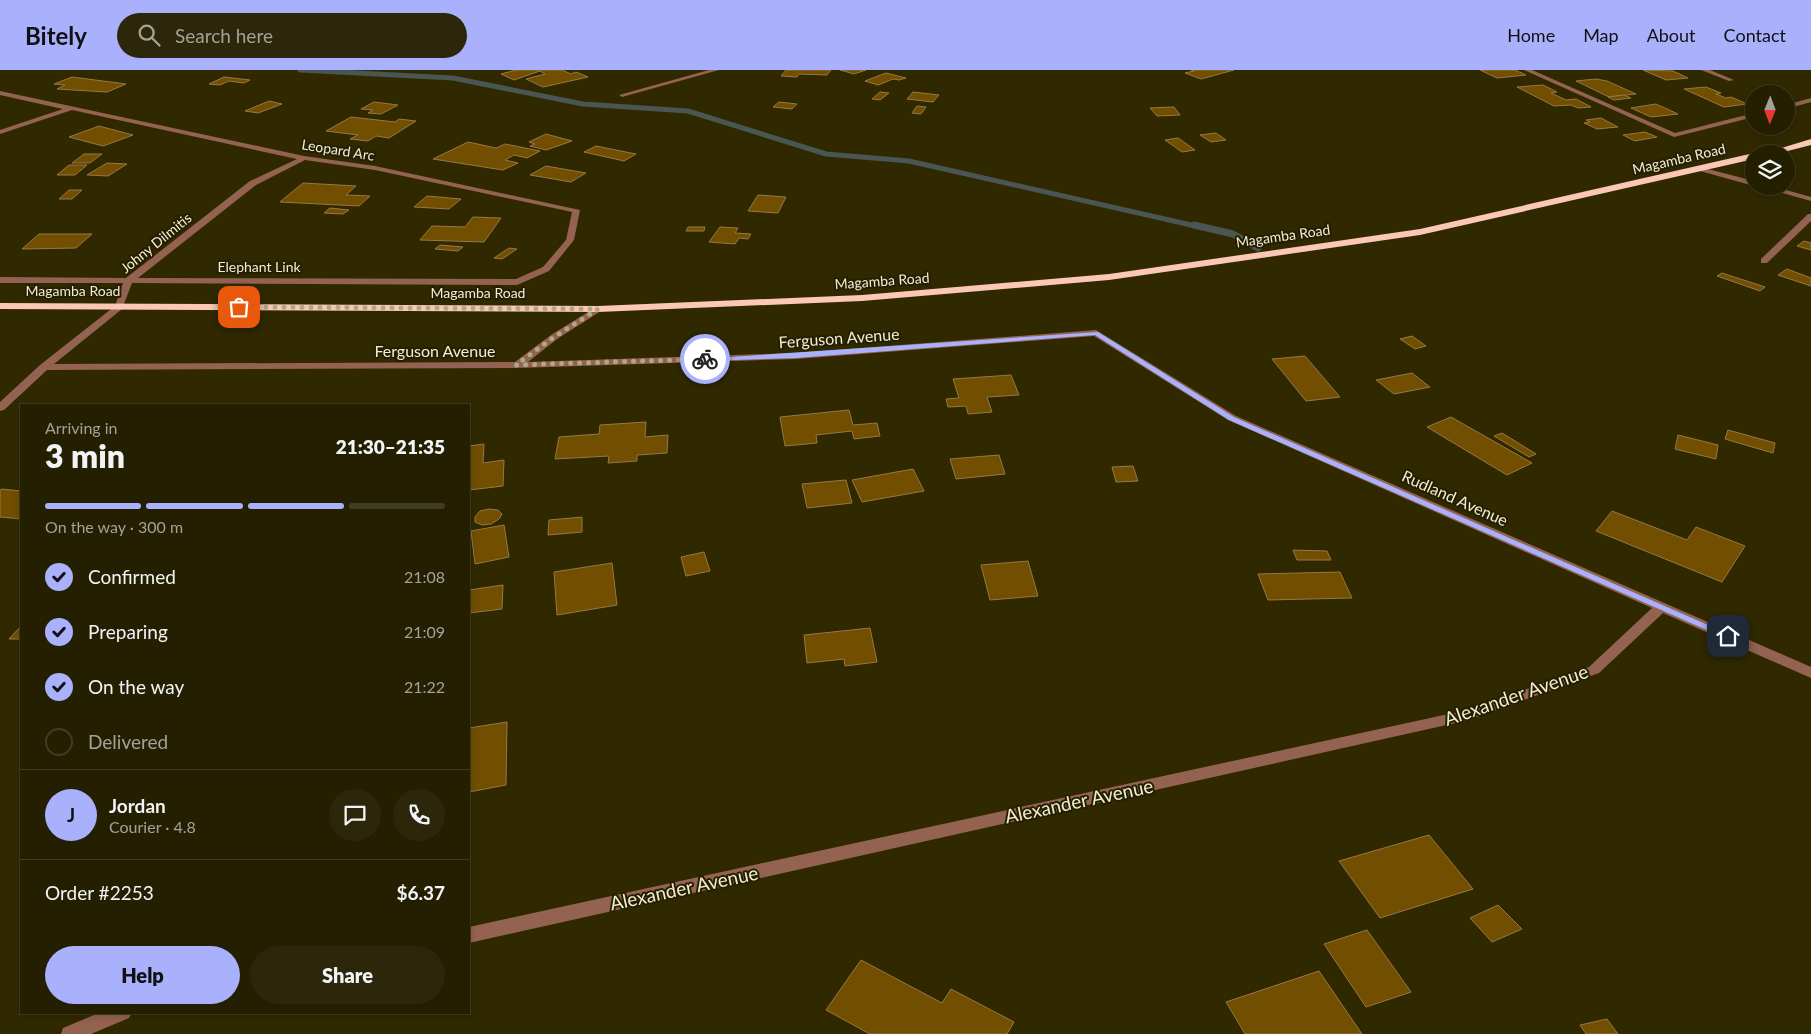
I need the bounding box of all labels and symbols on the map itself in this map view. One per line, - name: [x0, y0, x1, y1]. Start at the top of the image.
- north arrow: [1745, 85, 1795, 135]
- street label: Leopard Arc: [300, 135, 376, 164]
- street label: Magamba Road: [1631, 140, 1727, 177]
- street label: Johny Dilmitis: [117, 209, 195, 276]
- street label: Magamba Road: [1235, 220, 1331, 251]
- street label: Elephant Link: [217, 258, 301, 275]
- street label: Magamba Road: [834, 269, 930, 292]
- street label: Magamba Road: [26, 282, 120, 299]
- street label: Magamba Road: [431, 284, 525, 301]
- pin: [218, 286, 260, 328]
- street label: Ferguson Avenue: [778, 324, 900, 351]
- courier: [680, 334, 730, 384]
- street label: Ferguson Avenue: [374, 341, 496, 360]
- street label: Rudland Avenue: [1399, 466, 1511, 529]
- pin: [1707, 615, 1749, 657]
- street label: Alexander Avenue: [1441, 659, 1591, 730]
- street label: Alexander Avenue: [1003, 774, 1155, 827]
- street label: Alexander Avenue: [608, 861, 760, 914]

